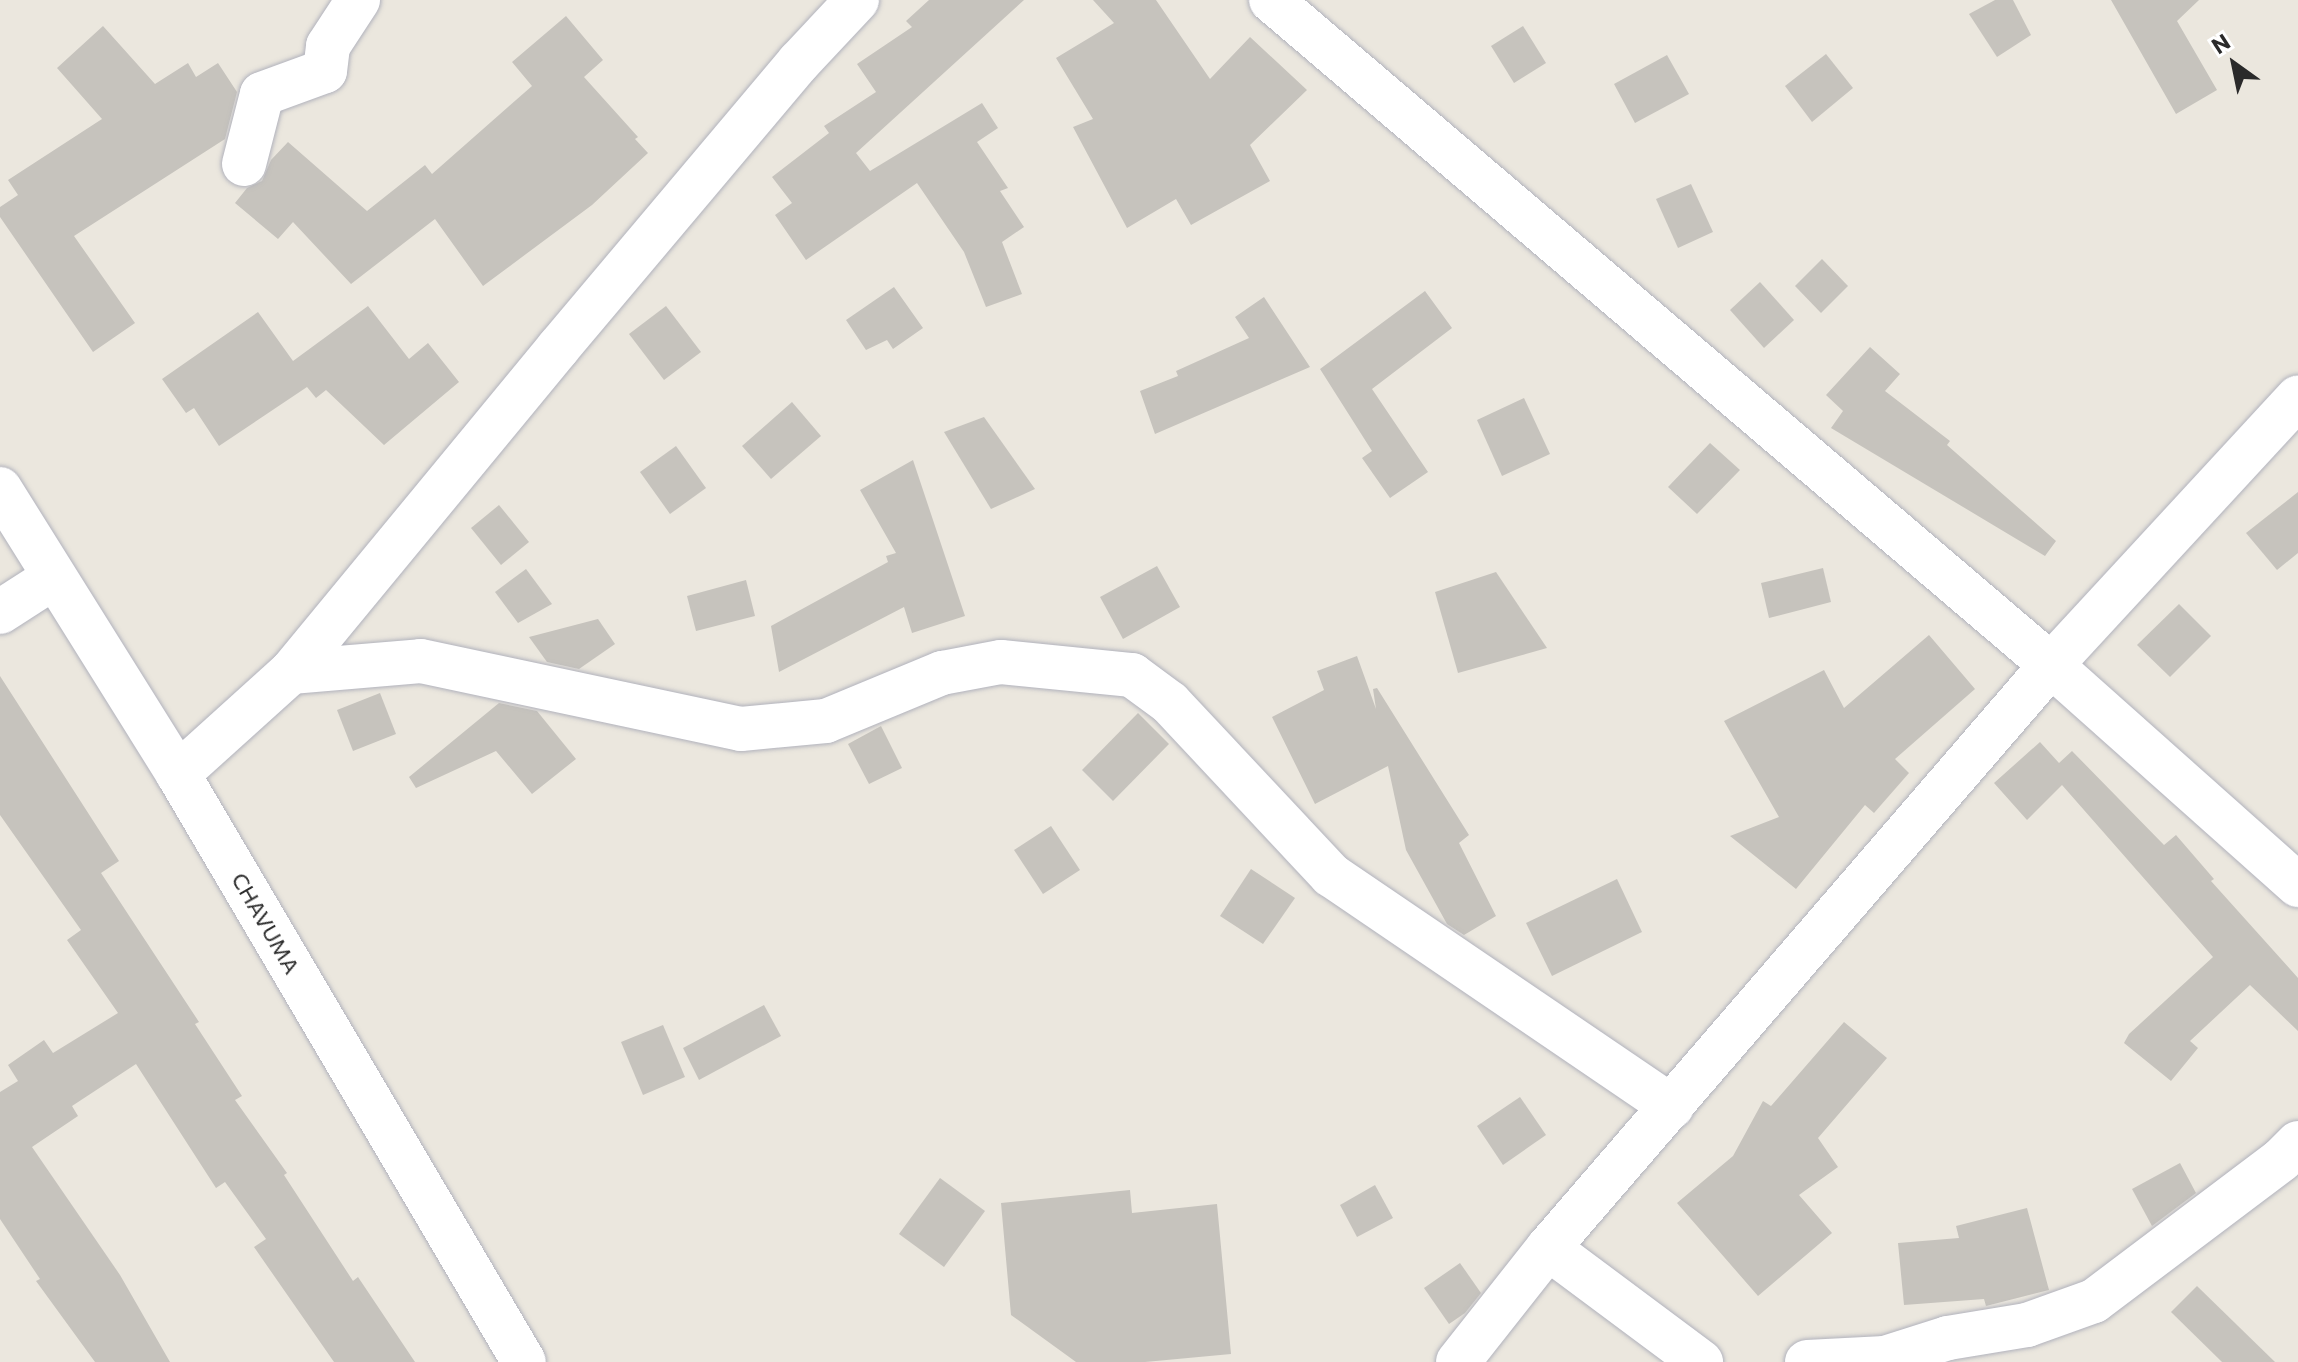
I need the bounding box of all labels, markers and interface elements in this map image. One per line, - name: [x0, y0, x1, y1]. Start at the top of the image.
- north arrow: [2194, 24, 2274, 104]
- text: N: [2206, 28, 2235, 59]
- street label: CHAVUMA: [226, 868, 306, 978]

